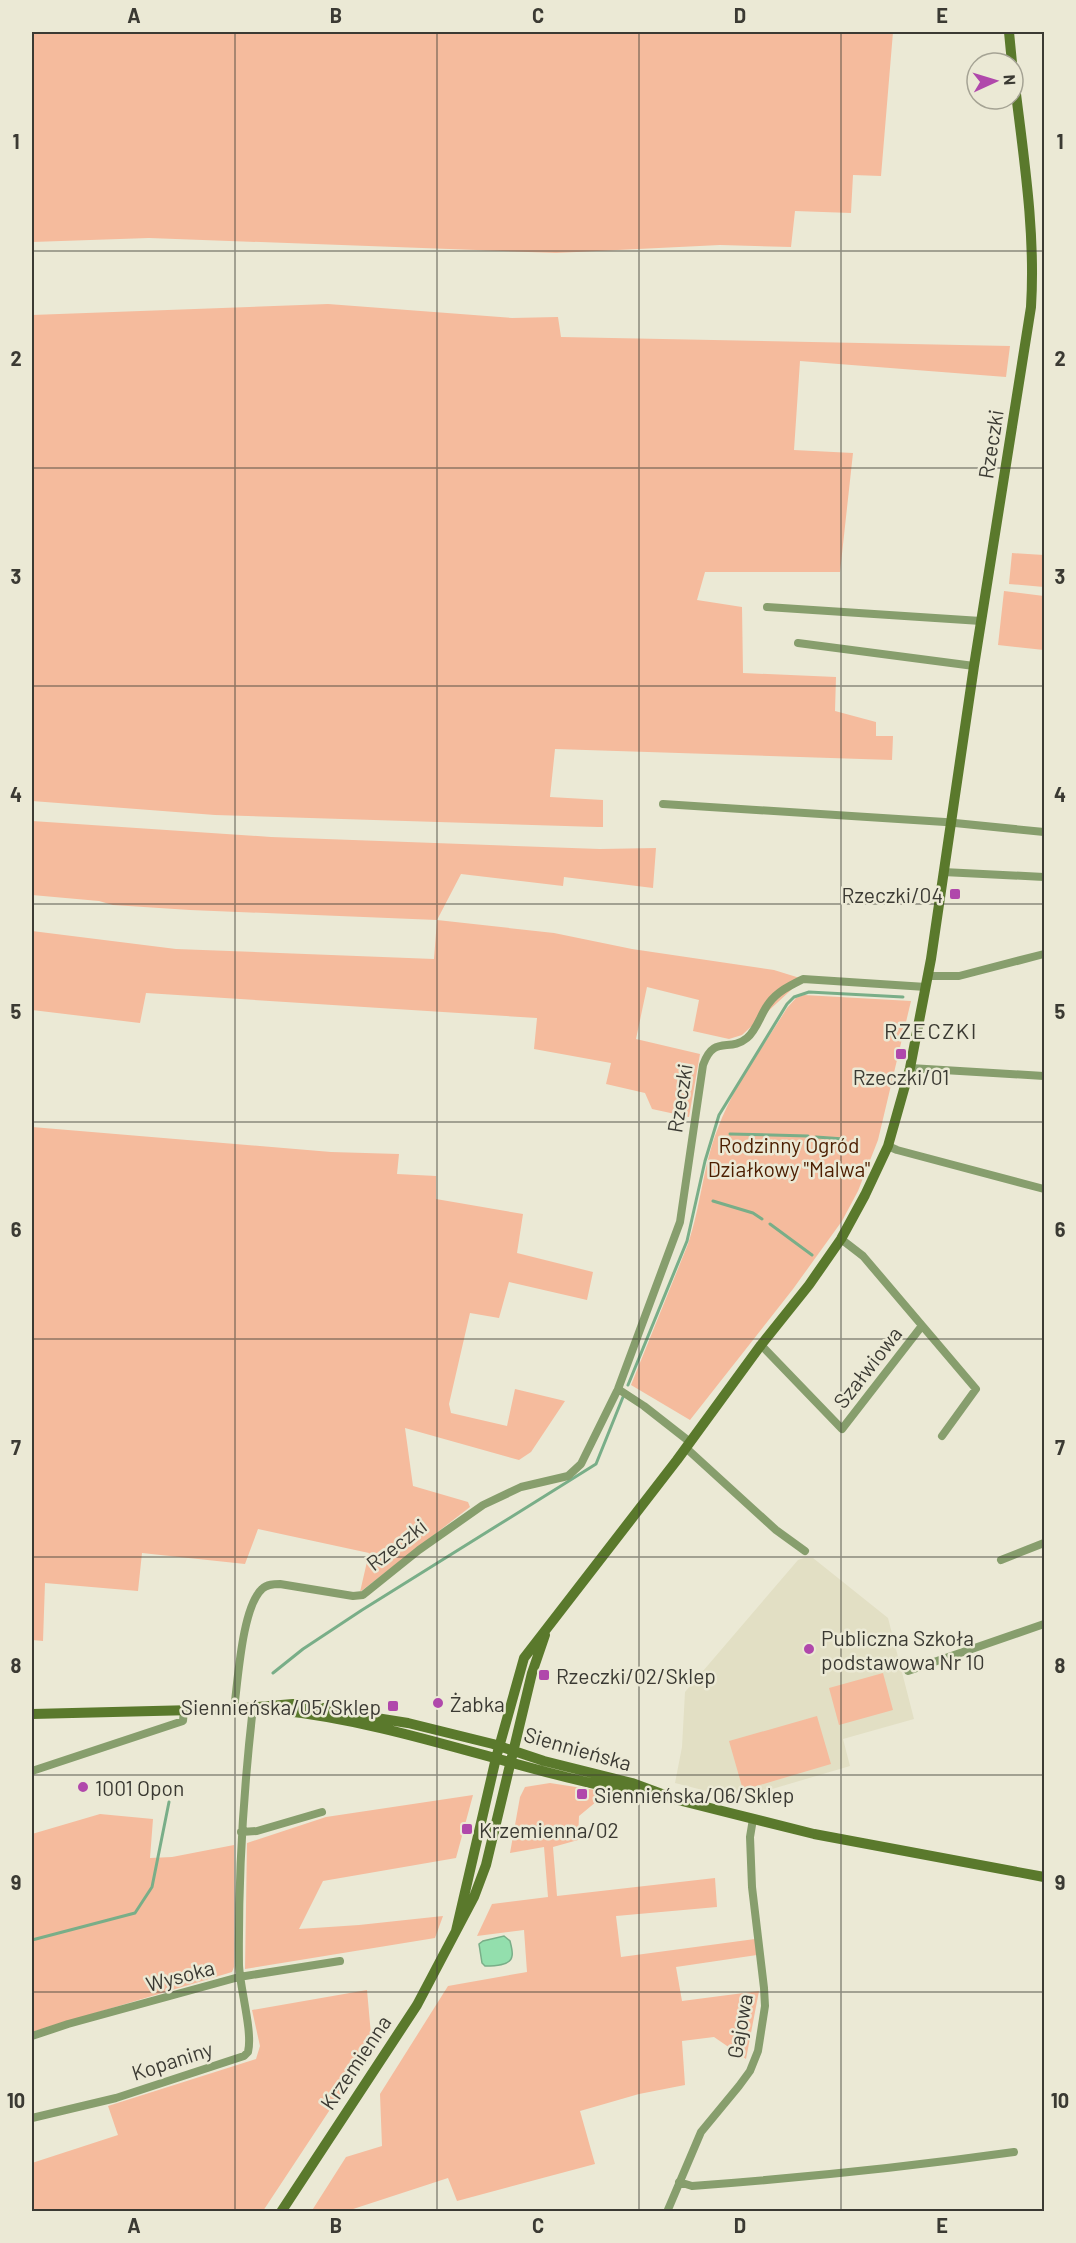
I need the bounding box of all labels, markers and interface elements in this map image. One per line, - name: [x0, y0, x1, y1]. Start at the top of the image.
- text: A: [127, 3, 141, 27]
- text: B: [330, 3, 342, 27]
- text: C: [532, 3, 544, 27]
- text: D: [734, 3, 746, 27]
- text: E: [936, 3, 948, 27]
- north arrow: [965, 51, 1025, 111]
- text: N: [1001, 74, 1020, 86]
- text: 1: [12, 129, 20, 153]
- text: 1: [1056, 129, 1064, 153]
- text: 2: [10, 346, 22, 370]
- text: 2: [1054, 346, 1066, 370]
- street label: Rzeczki: [972, 408, 1008, 480]
- text: 3: [11, 564, 21, 588]
- text: 3: [1055, 564, 1065, 588]
- text: 4: [10, 782, 22, 806]
- text: 4: [1054, 782, 1066, 806]
- place label: Rzeczki/04: [842, 882, 943, 907]
- marker: Rzeczki/04: [948, 887, 962, 901]
- text: 5: [11, 999, 22, 1023]
- text: 5: [1055, 999, 1066, 1023]
- district label: RZECZKI: [884, 1017, 978, 1043]
- marker: Rzeczki/01: [894, 1047, 908, 1061]
- street label: Rzeczki: [661, 1062, 697, 1134]
- place label: Rzeczki/01: [853, 1064, 949, 1089]
- park label: Rodzinny Ogród Działkowy "Malwa": [708, 1132, 870, 1181]
- text: 6: [11, 1217, 22, 1241]
- text: 6: [1055, 1217, 1066, 1241]
- street label: Szałwiowa: [827, 1321, 907, 1413]
- text: 7: [11, 1435, 21, 1459]
- text: 7: [1055, 1435, 1065, 1459]
- street label: Rzeczki: [361, 1513, 431, 1575]
- place label: Publiczna Szkoła podstawowa Nr 10: [821, 1625, 985, 1674]
- marker: Publiczna Szkoła podstawowa Nr 10: [802, 1642, 816, 1656]
- text: 8: [11, 1653, 22, 1677]
- text: 8: [1055, 1653, 1066, 1677]
- place label: Rzeczki/02/Sklep: [556, 1663, 716, 1688]
- marker: Rzeczki/02/Sklep: [537, 1668, 551, 1682]
- place label: Żabka: [450, 1691, 505, 1716]
- place label: Siennieńska/05/Sklep: [181, 1694, 381, 1719]
- marker: Żabka: [431, 1696, 445, 1710]
- marker: Siennieńska/05/Sklep: [386, 1699, 400, 1713]
- street label: Siennieńska: [521, 1721, 635, 1775]
- place label: 1001 Opon: [95, 1775, 184, 1800]
- marker: 1001 Opon: [76, 1780, 90, 1794]
- place label: Siennieńska/06/Sklep: [594, 1782, 794, 1807]
- marker: Siennieńska/06/Sklep: [575, 1787, 589, 1801]
- place label: Krzemienna/02: [479, 1817, 619, 1842]
- marker: Krzemienna/02: [460, 1822, 474, 1836]
- text: 9: [11, 1870, 21, 1894]
- text: 9: [1055, 1870, 1065, 1894]
- street label: Wysoka: [143, 1954, 217, 1996]
- street label: Gajowa: [721, 1992, 757, 2060]
- street label: Krzemienna: [314, 2010, 396, 2114]
- street label: Kopaniny: [128, 2035, 216, 2085]
- text: 10: [7, 2088, 25, 2112]
- text: 10: [1051, 2088, 1069, 2112]
- text: A: [127, 2213, 141, 2237]
- text: B: [330, 2213, 342, 2237]
- text: C: [532, 2213, 544, 2237]
- text: D: [734, 2213, 746, 2237]
- text: E: [936, 2213, 948, 2237]

